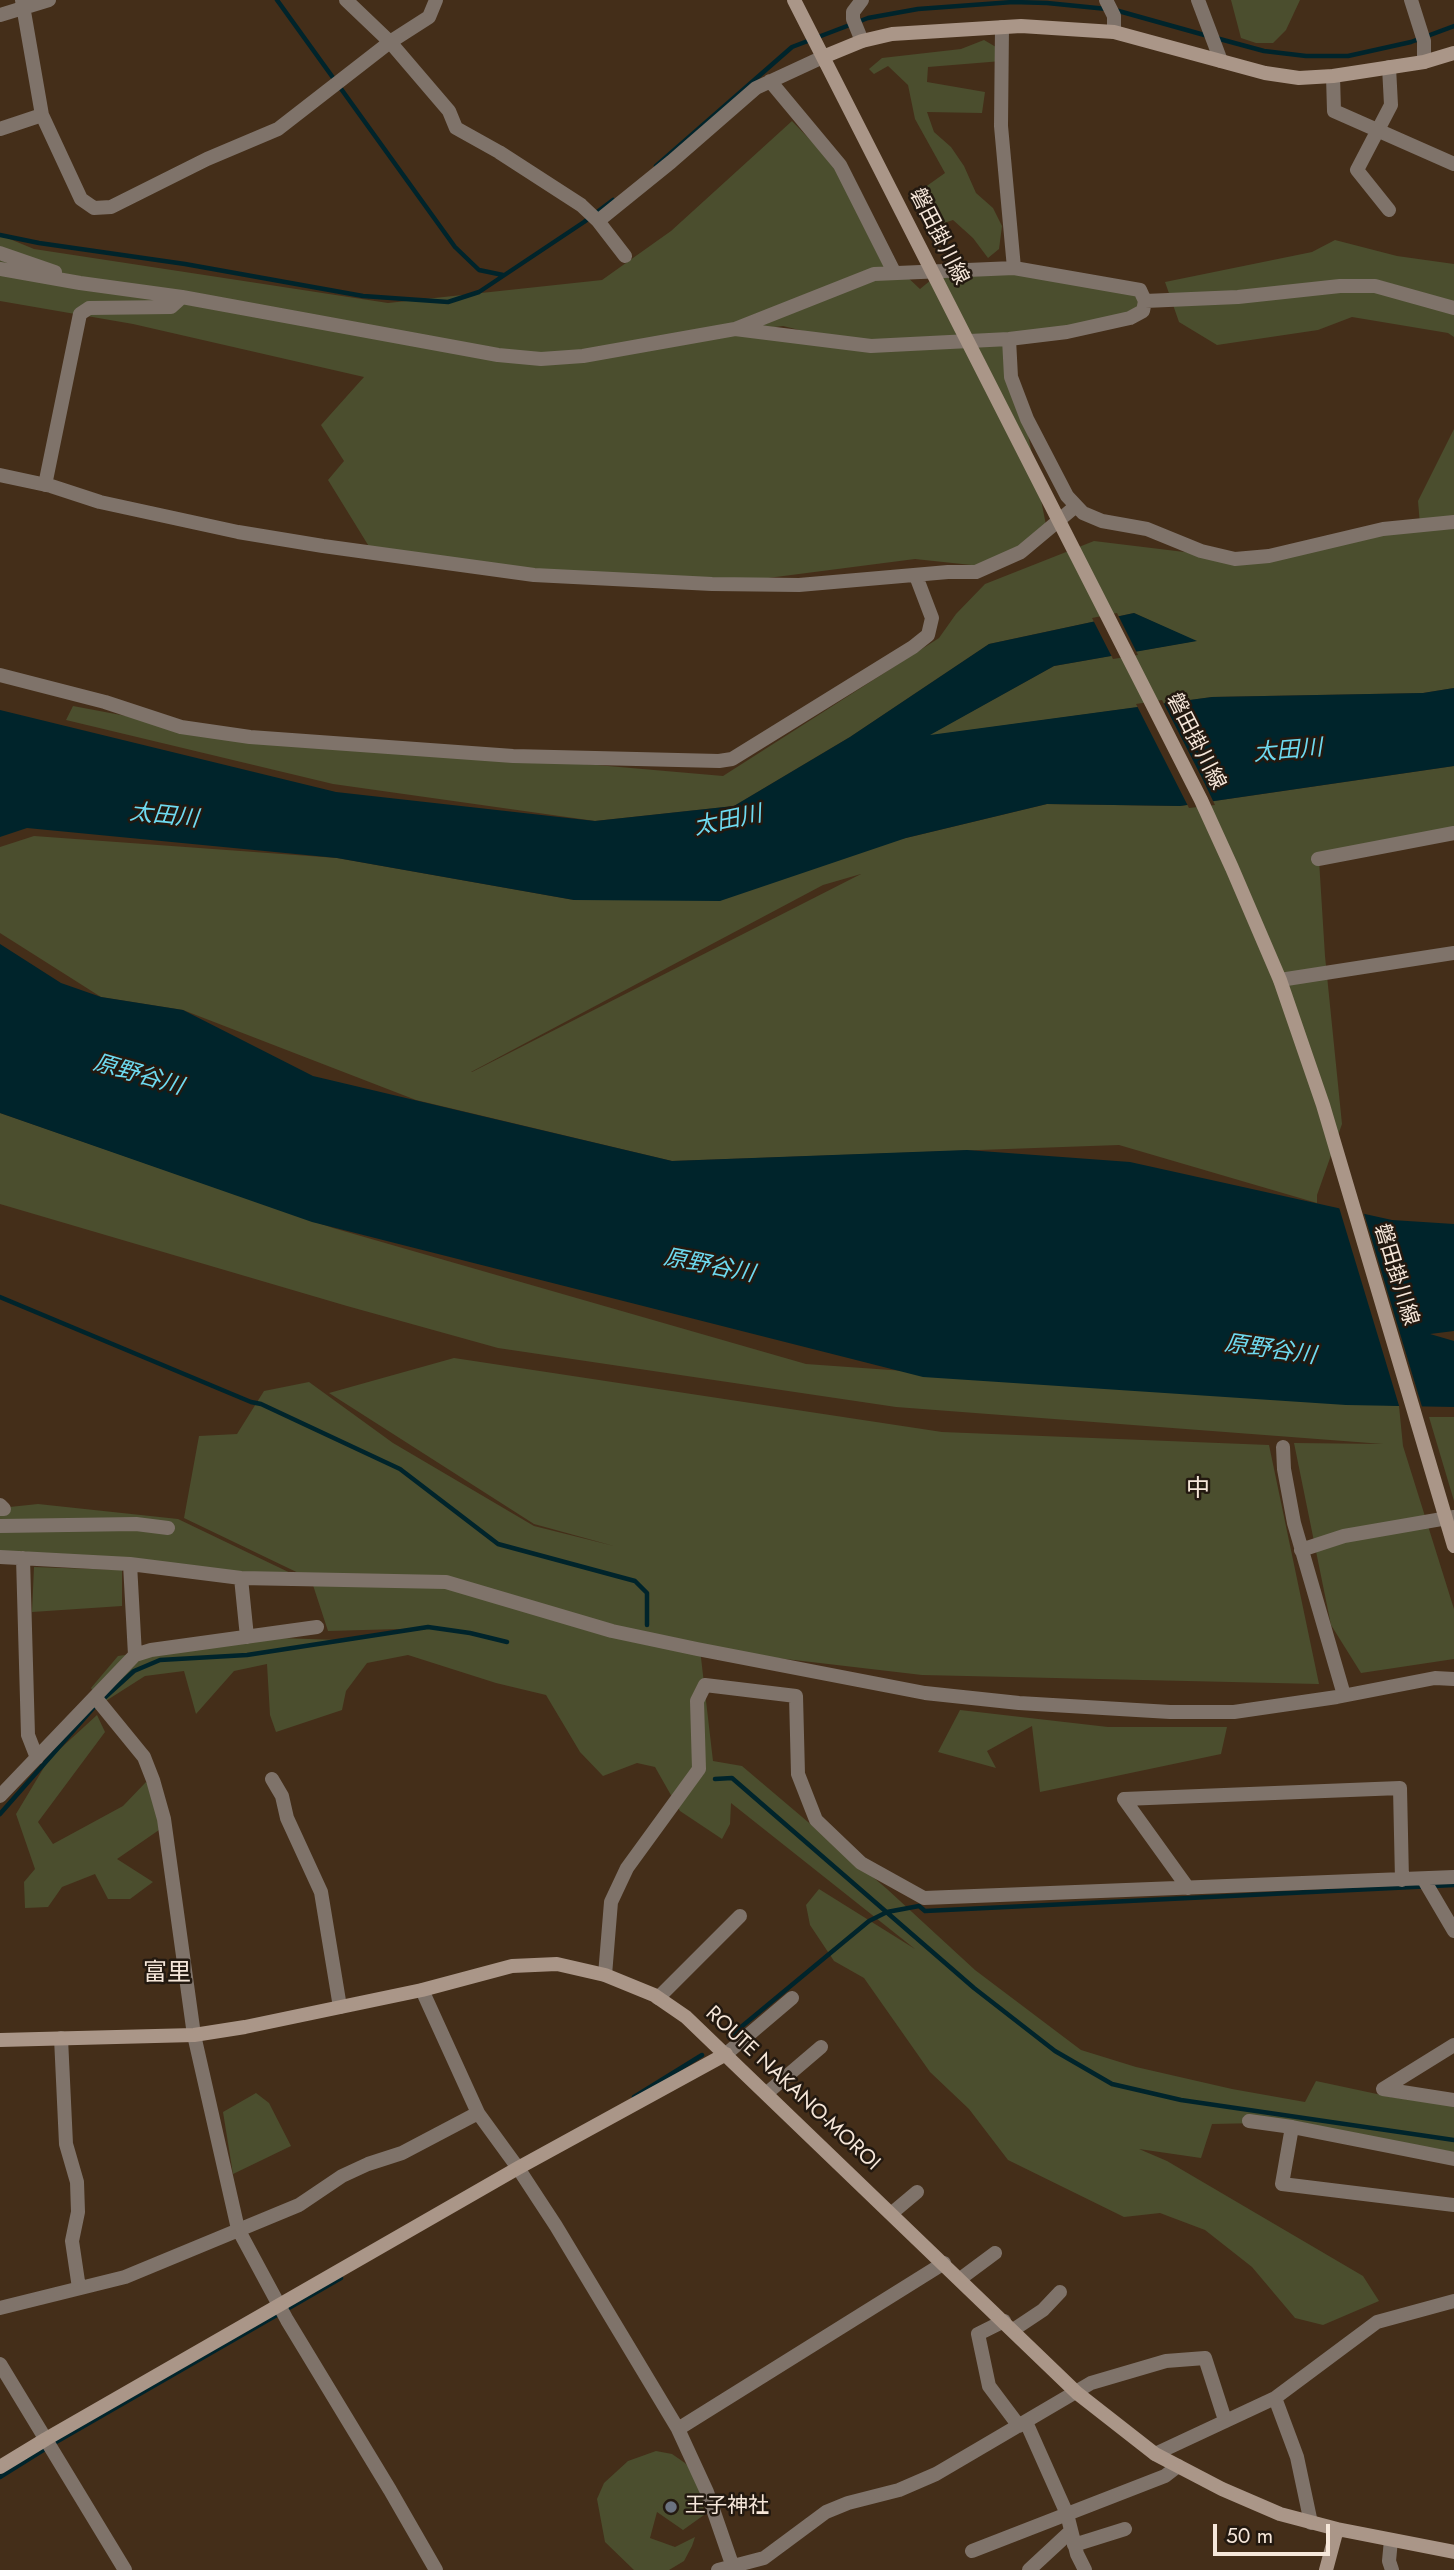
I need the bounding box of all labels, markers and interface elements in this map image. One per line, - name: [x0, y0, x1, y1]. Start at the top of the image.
- street label: 磐田掛川線: [903, 185, 973, 289]
- street label: 磐田掛川線: [1160, 690, 1230, 794]
- water label: 太田川: [1252, 735, 1324, 769]
- water label: 太田川: [128, 800, 200, 834]
- water label: 太田川: [691, 801, 765, 843]
- water label: 原野谷川: [90, 1050, 186, 1102]
- street label: 磐田掛川線: [1368, 1221, 1422, 1329]
- water label: 原野谷川: [661, 1245, 757, 1289]
- water label: 原野谷川: [1223, 1331, 1317, 1371]
- district label: 中: [1186, 1476, 1210, 1504]
- district label: 富里: [143, 1960, 191, 1988]
- street label: ROUTE NAKANO-MOROI: [700, 2002, 884, 2176]
- place label: 王子神社: [685, 2494, 769, 2520]
- marker: 王子神社: [663, 2499, 679, 2515]
- scale bar: [1216, 2510, 1333, 2554]
- text: 50 m: [1226, 2521, 1273, 2551]

